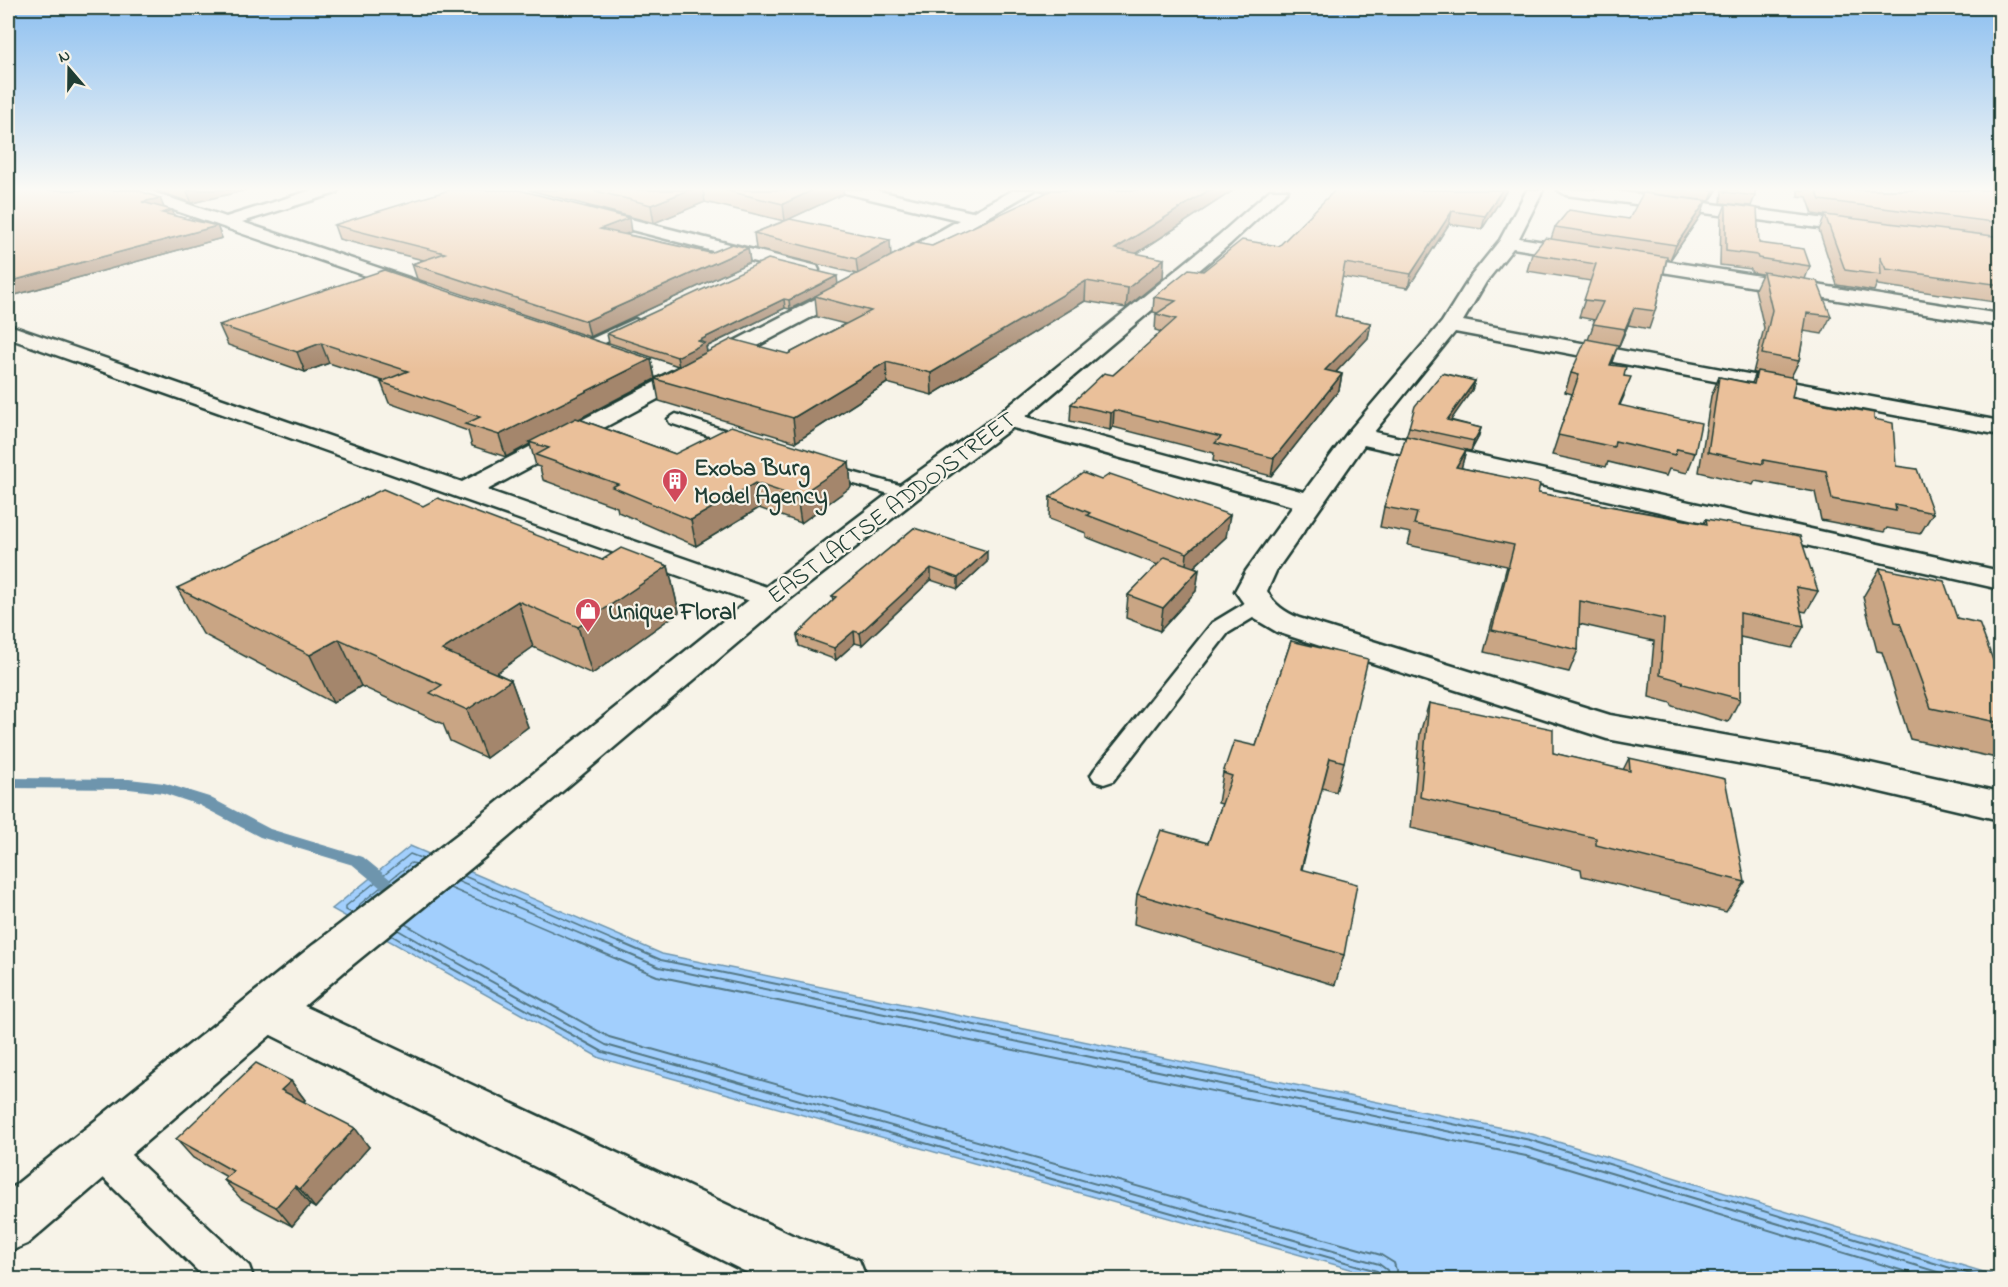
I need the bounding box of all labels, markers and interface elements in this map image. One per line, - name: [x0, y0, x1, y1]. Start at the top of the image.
- north arrow: [39, 39, 99, 99]
- text: N: [55, 44, 74, 70]
- street label: EAST LA(TSE ADDO)STREET: [761, 404, 1024, 614]
- place label: Exoba Burg Model Agency: [694, 452, 828, 516]
- building icon: Exoba Burg Model Agency: [660, 466, 690, 504]
- shop icon: Unique Floral: [573, 596, 603, 634]
- place label: Unique Floral: [608, 596, 736, 631]

